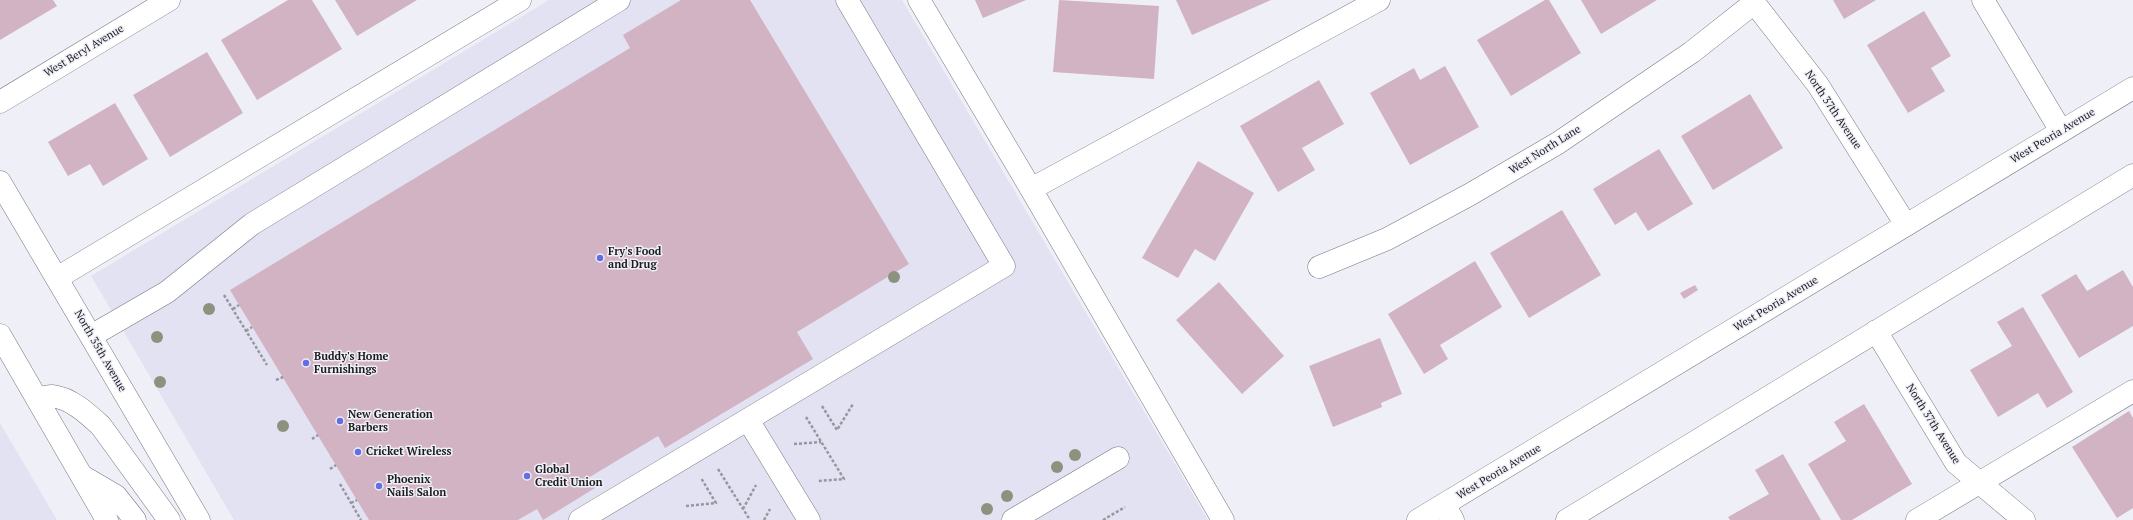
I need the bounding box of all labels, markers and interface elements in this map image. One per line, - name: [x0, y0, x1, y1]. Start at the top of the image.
- street label: West Beryl Avenue: [42, 22, 126, 80]
- street label: North 37th Avenue: [1802, 68, 1864, 152]
- street label: West Peoria Avenue: [2008, 106, 2098, 166]
- street label: West North Lane: [1507, 123, 1583, 177]
- place label: Fry's Food and Drug: [608, 245, 661, 271]
- marker: Fry's Food and Drug: [595, 253, 605, 263]
- street label: West Peoria Avenue: [1731, 274, 1821, 334]
- street label: North 35th Avenue: [71, 308, 129, 394]
- place label: Buddy's Home Furnishings: [314, 350, 388, 376]
- marker: Buddy's Home Furnishings: [301, 358, 311, 368]
- street label: North 37th Avenue: [1903, 381, 1963, 467]
- place label: New Generation Barbers: [348, 408, 433, 434]
- marker: New Generation Barbers: [335, 416, 345, 426]
- street label: West Peoria Avenue: [1454, 442, 1544, 502]
- place label: Cricket Wireless: [366, 445, 452, 459]
- marker: Cricket Wireless: [353, 447, 363, 457]
- place label: Global Credit Union: [535, 463, 603, 489]
- marker: Global Credit Union: [522, 471, 532, 481]
- place label: Phoenix Nails Salon: [387, 473, 446, 499]
- marker: Phoenix Nails Salon: [374, 481, 384, 491]

